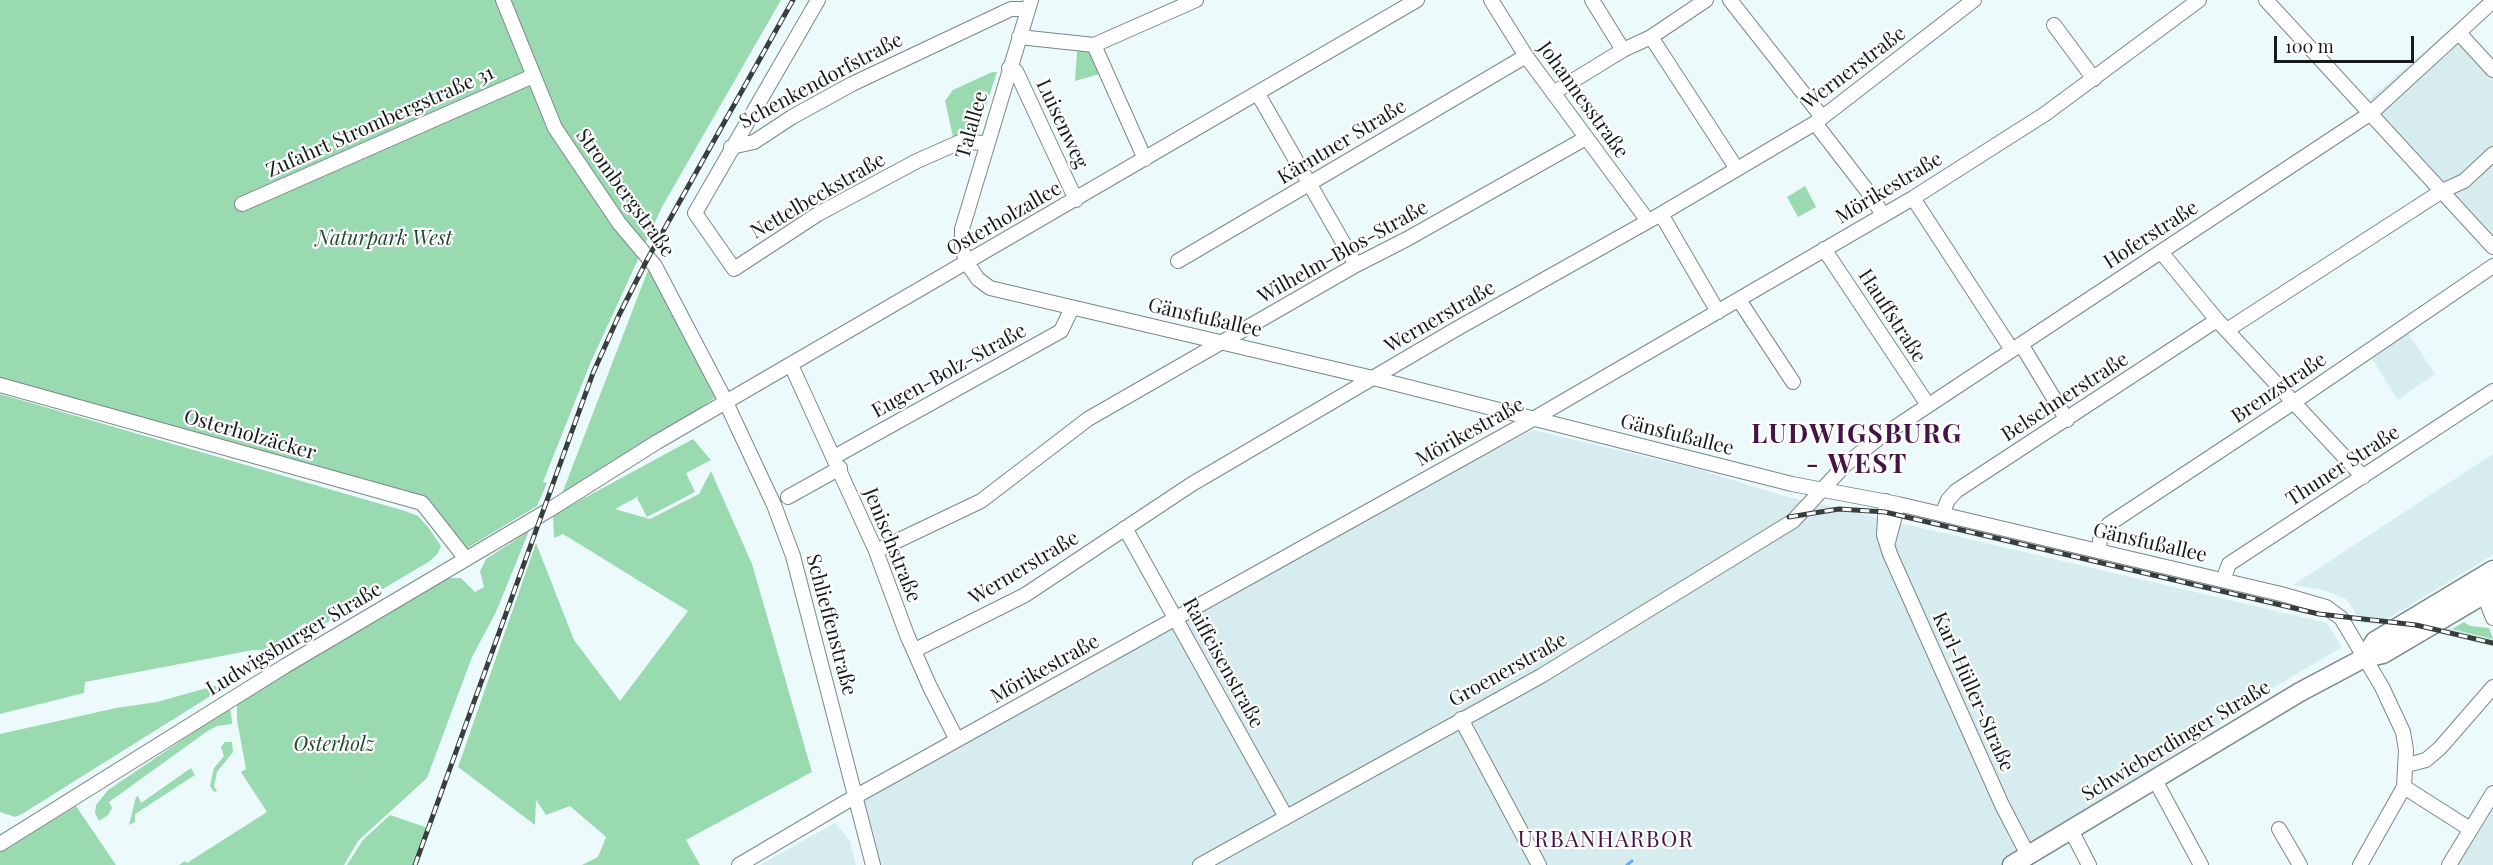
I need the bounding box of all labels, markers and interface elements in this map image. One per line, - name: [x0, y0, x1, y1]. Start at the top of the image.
- street label: Wernerstraße: [1798, 21, 1910, 115]
- scale bar: [2277, 24, 2416, 62]
- street label: Schenkendorfstraße: [735, 28, 907, 134]
- text: 100 m: [2285, 34, 2334, 58]
- street label: Johannesstraße: [1533, 37, 1633, 163]
- street label: Zufahrt Strombergstraße 31: [262, 61, 498, 183]
- street label: Luisenweg: [1031, 75, 1093, 173]
- street label: Talallee: [951, 88, 993, 162]
- street label: Kärntner Straße: [1273, 94, 1411, 190]
- street label: Strombergstraße: [570, 124, 680, 262]
- street label: Mörikestraße: [1831, 147, 1947, 229]
- street label: Nettelbeckstraße: [746, 148, 890, 244]
- street label: Osterholzallee: [942, 176, 1066, 262]
- street label: Wilhelm-Blos-Straße: [1254, 195, 1432, 309]
- street label: Hoferstraße: [2099, 196, 2203, 274]
- park label: Naturpark West: [316, 227, 452, 251]
- street label: Hauffstraße: [1853, 265, 1931, 367]
- street label: Wernerstraße: [1381, 276, 1499, 358]
- street label: Gänsfußallee: [1146, 293, 1264, 343]
- street label: Eugen-Bolz-Straße: [868, 319, 1030, 423]
- street label: Belschnerstraße: [1997, 347, 2133, 447]
- street label: Brenzstraße: [2227, 348, 2331, 428]
- street label: Mörikestraße: [1412, 392, 1528, 472]
- street label: Osterholzäcker: [181, 405, 319, 465]
- street label: Gänsfußallee: [1618, 409, 1736, 461]
- district label: LUDWIGSBURG - WEST: [1751, 419, 1963, 480]
- street label: Thuner Straße: [2282, 420, 2404, 512]
- street label: Jenischstraße: [858, 484, 926, 606]
- street label: Gänsfußallee: [2091, 518, 2209, 568]
- street label: Wernerstraße: [965, 526, 1083, 610]
- street label: Schlieffenstraße: [801, 552, 861, 698]
- street label: Ludwigsburger Straße: [202, 577, 386, 701]
- street label: Raiffeisenstraße: [1177, 594, 1269, 732]
- street label: Karl-Hüller-Straße: [1927, 609, 2019, 775]
- street label: Groenerstraße: [1445, 628, 1571, 712]
- street label: Mörikestraße: [987, 629, 1103, 709]
- street label: Schwieberdinger Straße: [2077, 675, 2275, 807]
- park label: Osterholz: [294, 733, 374, 757]
- district label: URBANHARBOR: [1518, 827, 1694, 853]

